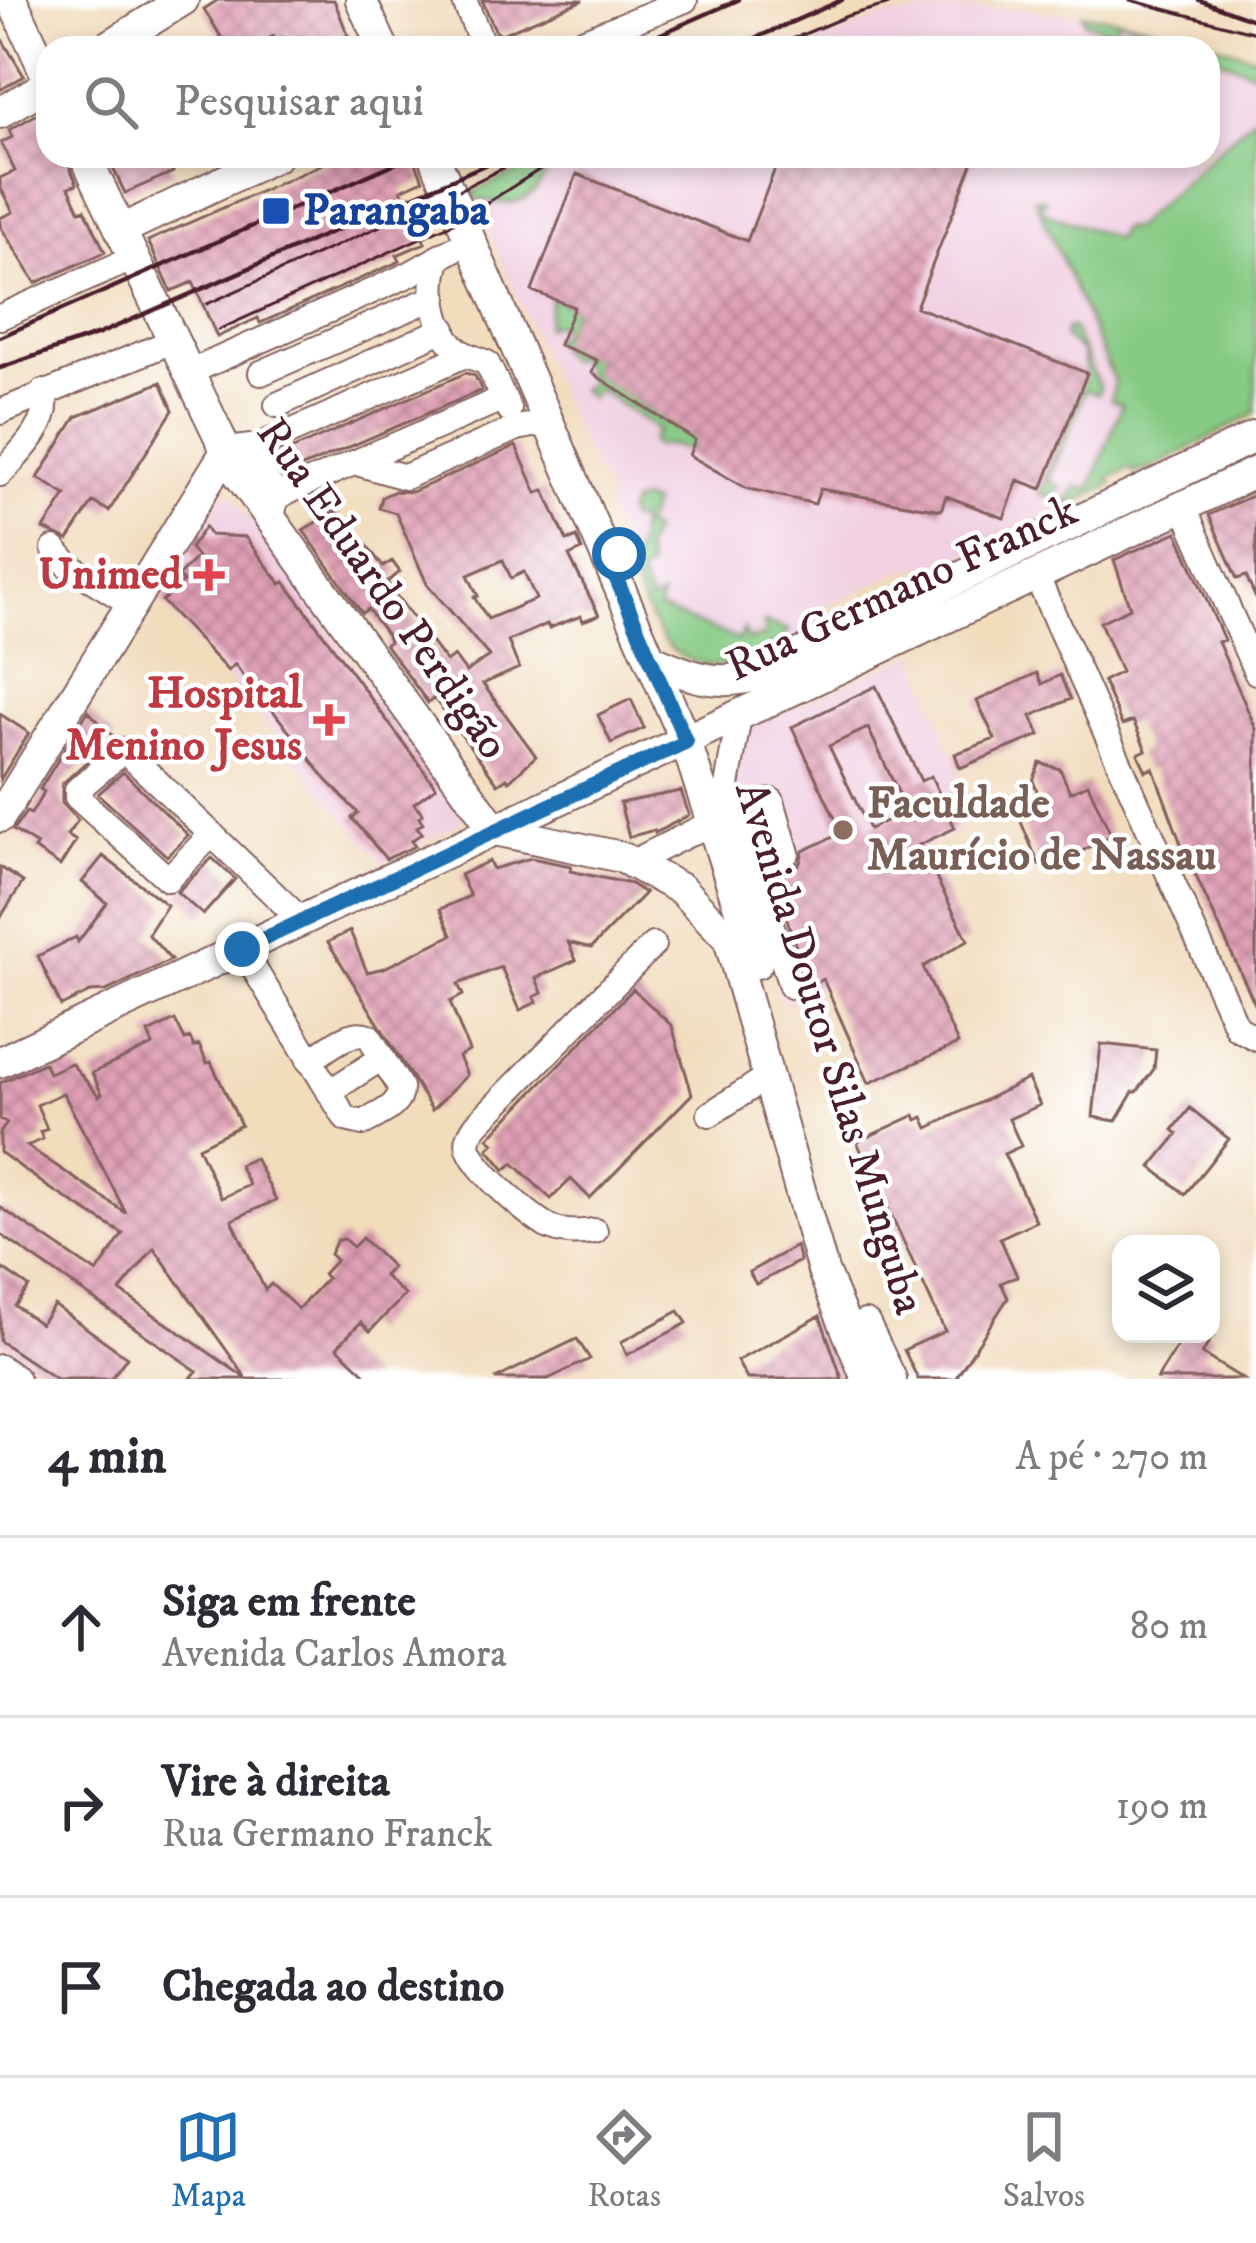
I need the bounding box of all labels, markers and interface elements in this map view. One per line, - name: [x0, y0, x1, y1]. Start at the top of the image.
- search box: [36, 36, 1220, 168]
- icon: search: [78, 69, 144, 135]
- text: Pesquisar aqui: [174, 74, 424, 130]
- place label: Parangaba: [303, 183, 490, 239]
- marker: Parangaba: [260, 195, 292, 227]
- street label: Rua Eduardo Perdigão: [243, 408, 521, 770]
- street label: Rua Germano Franck: [717, 483, 1087, 695]
- route start: [592, 527, 646, 581]
- place label: Unimed: [38, 547, 184, 603]
- marker: Unimed: [193, 559, 225, 591]
- place label: Hospital Menino Jesus: [65, 666, 302, 774]
- marker: Hospital Menino Jesus: [313, 704, 345, 736]
- street label: Avenida Doutor Silas Munguba: [721, 775, 937, 1321]
- place label: Faculdade Maurício de Nassau: [867, 776, 1216, 884]
- marker: Faculdade Maurício de Nassau: [830, 817, 856, 843]
- route end: [215, 922, 269, 976]
- map controls: [1112, 1235, 1220, 1343]
- button: layers: [1112, 1235, 1220, 1343]
- text: 4 min: [48, 1425, 166, 1489]
- text: A pé · 270 m: [1016, 1433, 1208, 1482]
- text: Siga em frente: [162, 1574, 416, 1630]
- icon: ahead: [48, 1594, 114, 1660]
- text: 80 m: [1130, 1602, 1208, 1651]
- text: Avenida Carlos Amora: [162, 1630, 507, 1679]
- text: Vire à direita: [162, 1754, 390, 1810]
- icon: right: [48, 1774, 114, 1840]
- text: 190 m: [1116, 1782, 1208, 1831]
- text: Rua Germano Franck: [162, 1810, 493, 1859]
- icon: arrive: [48, 1954, 114, 2020]
- text: Chegada ao destino: [162, 1959, 504, 2015]
- tab: Mapa: [171, 2104, 246, 2217]
- tab: Rotas: [587, 2104, 661, 2217]
- tab: Salvos: [1003, 2104, 1085, 2217]

